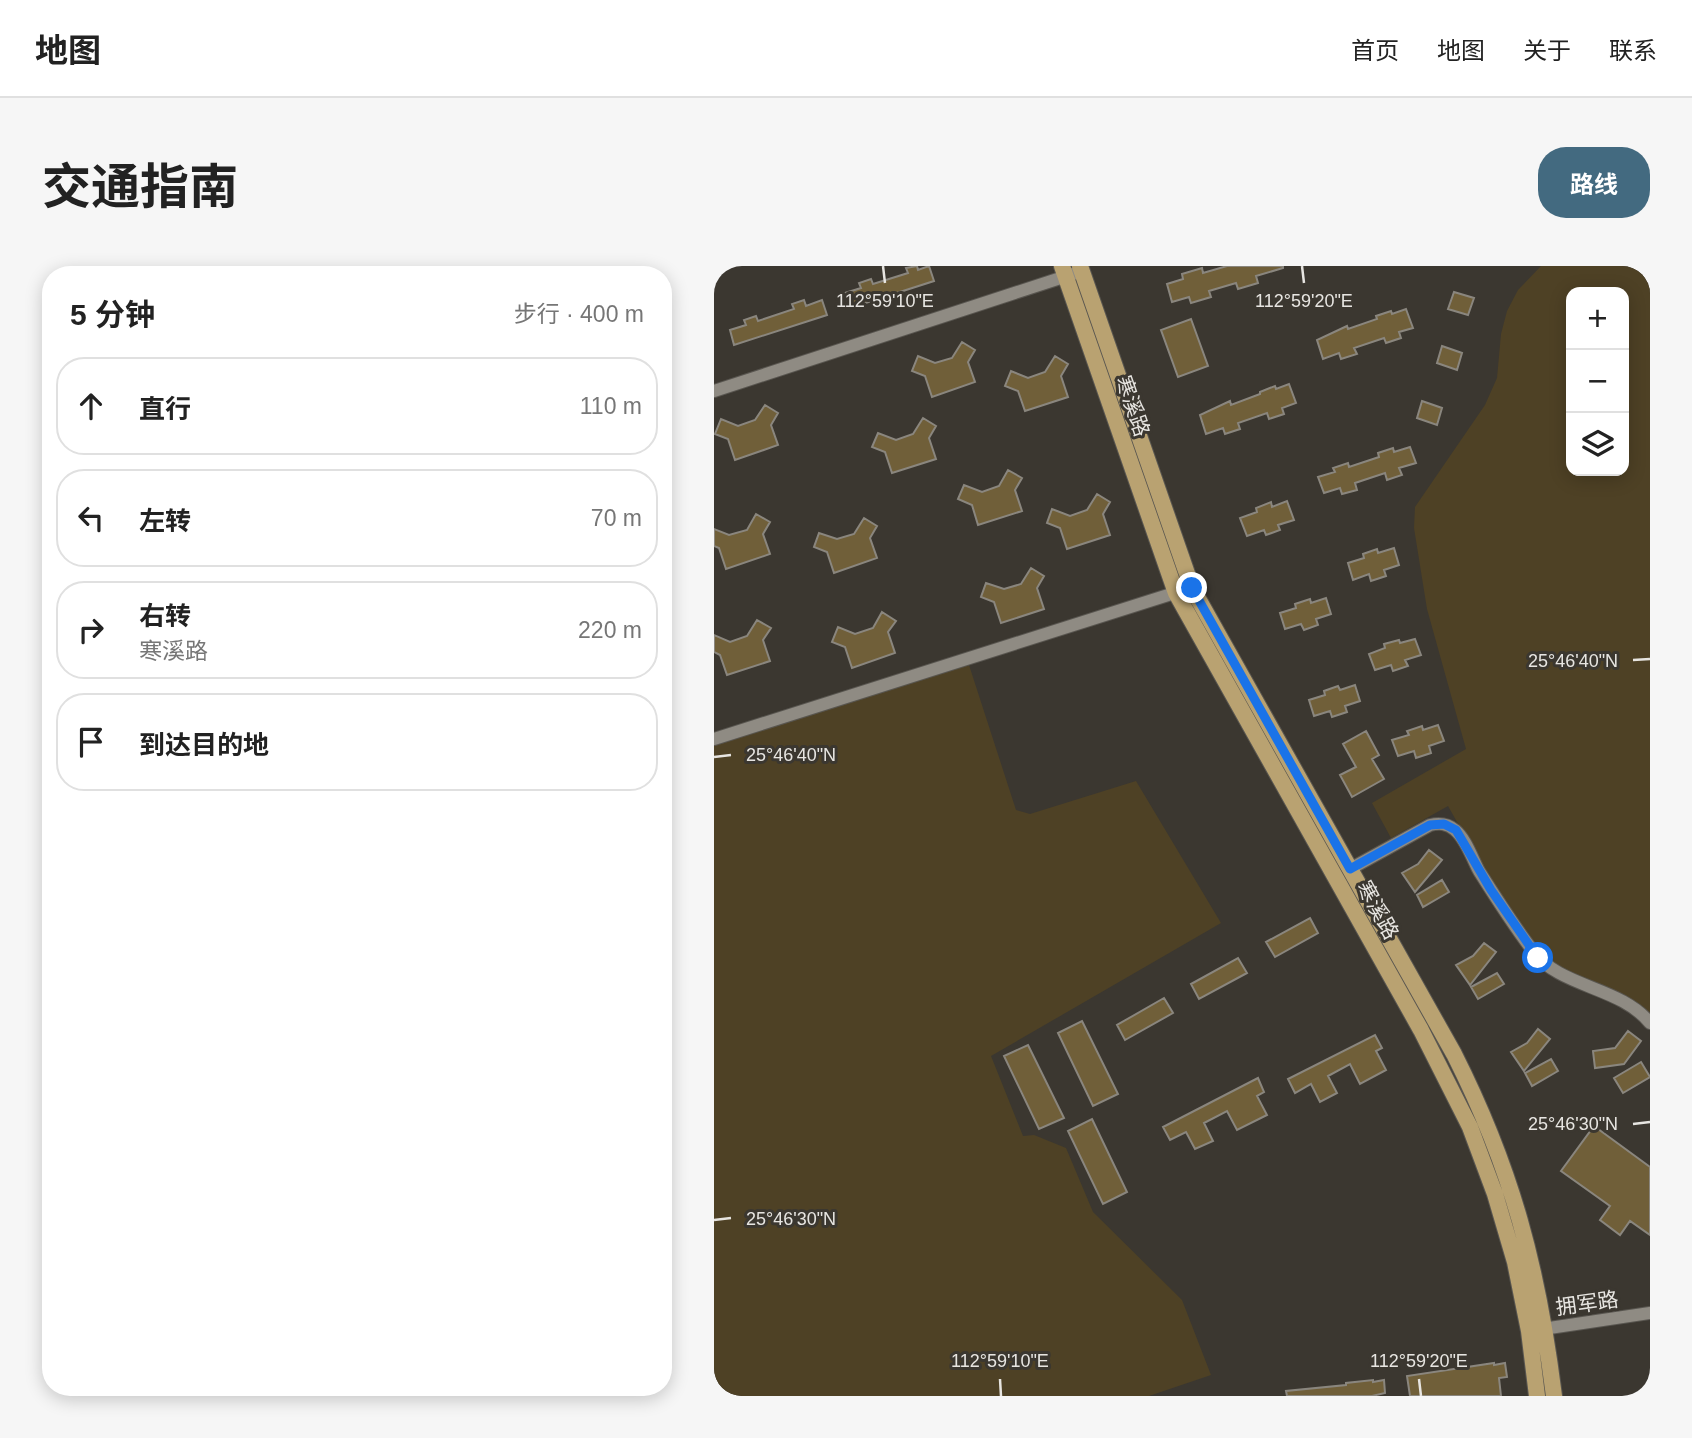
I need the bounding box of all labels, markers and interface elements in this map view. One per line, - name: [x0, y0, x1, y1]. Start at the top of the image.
- text: 地图: [35, 32, 101, 69]
- text: 首页: [1351, 37, 1399, 64]
- text: 地图: [1437, 37, 1485, 64]
- text: 关于: [1523, 37, 1571, 64]
- text: 联系: [1609, 37, 1657, 64]
- button: 路线: [1538, 147, 1650, 218]
- text: 交通指南: [42, 160, 238, 214]
- map controls: [1566, 287, 1629, 476]
- button: +: [1566, 287, 1629, 350]
- text: 112°59'10"E: [836, 291, 934, 311]
- text: 112°59'20"E: [1255, 291, 1353, 311]
- text: 5 分钟: [70, 298, 155, 331]
- text: 步行 · 400 m: [514, 301, 644, 327]
- button: −: [1566, 350, 1629, 413]
- street label: 寒溪路: [1112, 372, 1154, 440]
- icon: ahead: [72, 387, 110, 425]
- text: 110 m: [580, 393, 642, 419]
- text: 直行: [139, 394, 191, 424]
- button: layers: [1566, 413, 1629, 476]
- icon: left: [72, 499, 110, 537]
- text: 70 m: [591, 505, 642, 531]
- text: 左转: [139, 506, 191, 536]
- route end: [1176, 572, 1207, 603]
- text: 右转: [139, 601, 191, 631]
- icon: right: [72, 611, 110, 649]
- text: 220 m: [578, 617, 642, 643]
- text: 寒溪路: [139, 638, 208, 664]
- text: 25°46'40"N: [1528, 651, 1618, 671]
- icon: arrive: [72, 723, 110, 761]
- text: 到达目的地: [139, 730, 269, 760]
- text: 25°46'40"N: [746, 745, 836, 765]
- street label: 寒溪路: [1353, 877, 1403, 943]
- route start: [1522, 942, 1553, 973]
- text: 25°46'30"N: [1528, 1114, 1618, 1134]
- text: 25°46'30"N: [746, 1209, 836, 1229]
- street label: 拥军路: [1554, 1287, 1620, 1319]
- text: 112°59'10"E: [951, 1351, 1049, 1371]
- text: 112°59'20"E: [1370, 1351, 1468, 1371]

